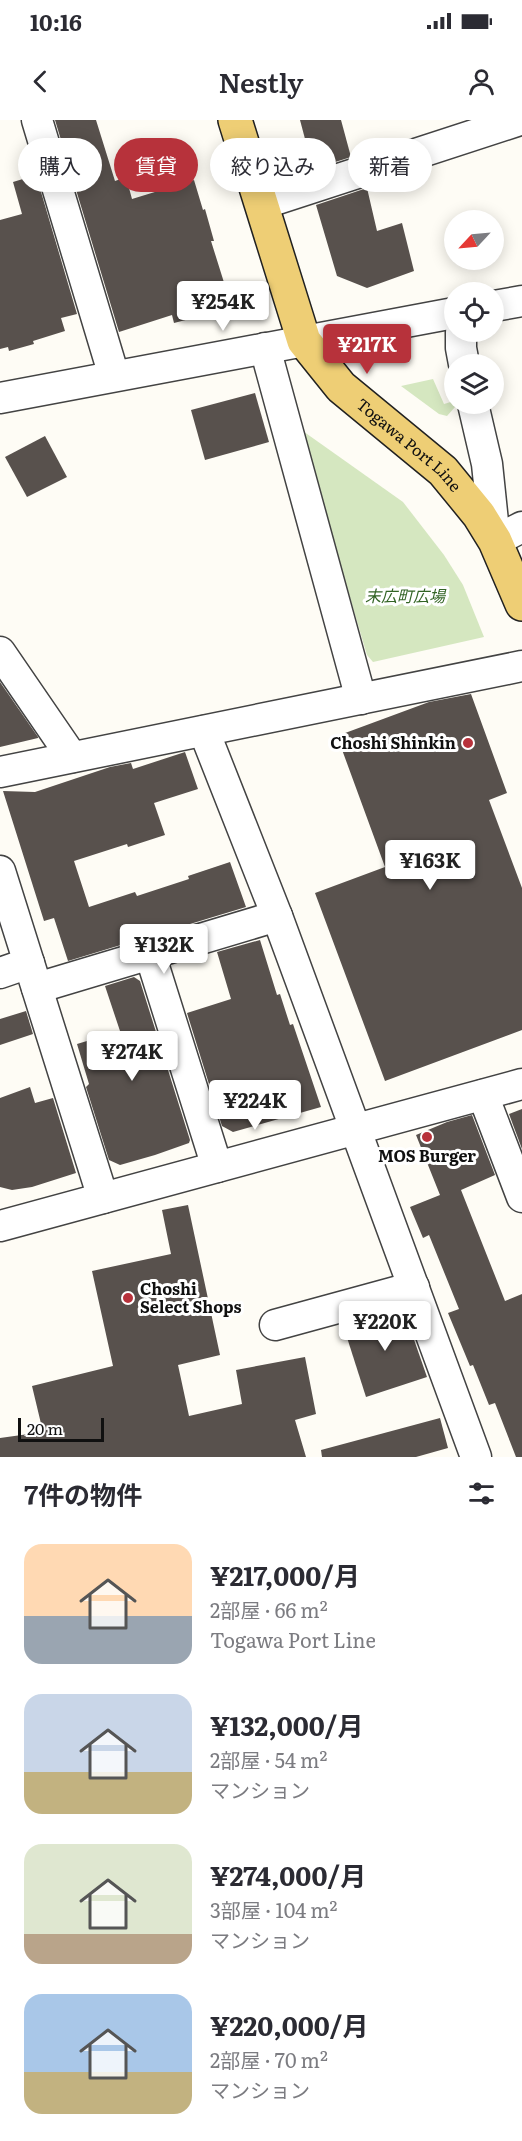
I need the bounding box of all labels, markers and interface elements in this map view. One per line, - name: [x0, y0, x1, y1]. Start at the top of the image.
- text: 10:16: [30, 5, 82, 38]
- text: Nestly: [219, 61, 303, 101]
- icon: back: [24, 65, 57, 98]
- icon: person: [465, 65, 498, 98]
- chip: 購入: [18, 138, 102, 192]
- chip: 賃貸: [114, 138, 198, 192]
- chip: 絞り込み: [210, 138, 336, 192]
- chip: 新着: [348, 138, 432, 192]
- north arrow: [444, 210, 504, 270]
- map controls: [444, 210, 504, 414]
- pin: ¥254K: [181, 281, 265, 332]
- button: locate: [444, 282, 504, 342]
- text: ¥254K: [191, 285, 255, 315]
- pin: ¥217K: [325, 324, 409, 375]
- text: ¥217K: [337, 328, 397, 358]
- button: layers: [444, 354, 504, 414]
- street label: Togawa Port Line: [352, 392, 468, 496]
- park label: 末広町広場: [365, 583, 447, 607]
- place label: Choshi Shinkin: [330, 730, 456, 754]
- marker: Choshi Shinkin: [461, 736, 475, 750]
- pin: ¥163K: [388, 840, 472, 891]
- text: ¥163K: [399, 844, 461, 874]
- pin: ¥132K: [122, 924, 206, 975]
- text: ¥132K: [134, 928, 194, 958]
- pin: ¥274K: [90, 1031, 174, 1082]
- text: ¥274K: [101, 1035, 163, 1065]
- pin: ¥224K: [213, 1080, 297, 1131]
- text: ¥224K: [223, 1084, 287, 1114]
- marker: MOS Burger: [420, 1130, 434, 1144]
- place label: MOS Burger: [378, 1143, 476, 1167]
- place label: Choshi Select Shops: [140, 1276, 241, 1318]
- marker: Choshi Select Shops: [121, 1291, 135, 1305]
- pin: ¥220K: [343, 1301, 427, 1352]
- text: ¥220K: [353, 1305, 417, 1335]
- scale bar: [18, 1415, 104, 1442]
- text: 20 m: [27, 1416, 63, 1440]
- text: 7件の物件: [24, 1474, 142, 1513]
- icon: filters: [465, 1477, 498, 1510]
- text: ¥217,000/月: [210, 1555, 360, 1594]
- icon: home: [72, 1568, 144, 1640]
- text: 2部屋 · 66 m²: [210, 1594, 328, 1624]
- text: Togawa Port Line: [210, 1624, 376, 1654]
- text: ¥132,000/月: [210, 1705, 363, 1744]
- icon: home: [72, 1718, 144, 1790]
- text: 2部屋 · 54 m²: [210, 1744, 327, 1774]
- text: マンション: [210, 1774, 310, 1804]
- text: ¥274,000/月: [210, 1855, 366, 1894]
- icon: home: [72, 1868, 144, 1940]
- text: 3部屋 · 104 m²: [210, 1894, 338, 1924]
- text: マンション: [210, 1924, 310, 1954]
- text: ¥220,000/月: [210, 2005, 369, 2044]
- icon: home: [72, 2018, 144, 2090]
- text: 2部屋 · 70 m²: [210, 2044, 328, 2074]
- text: マンション: [210, 2074, 310, 2104]

